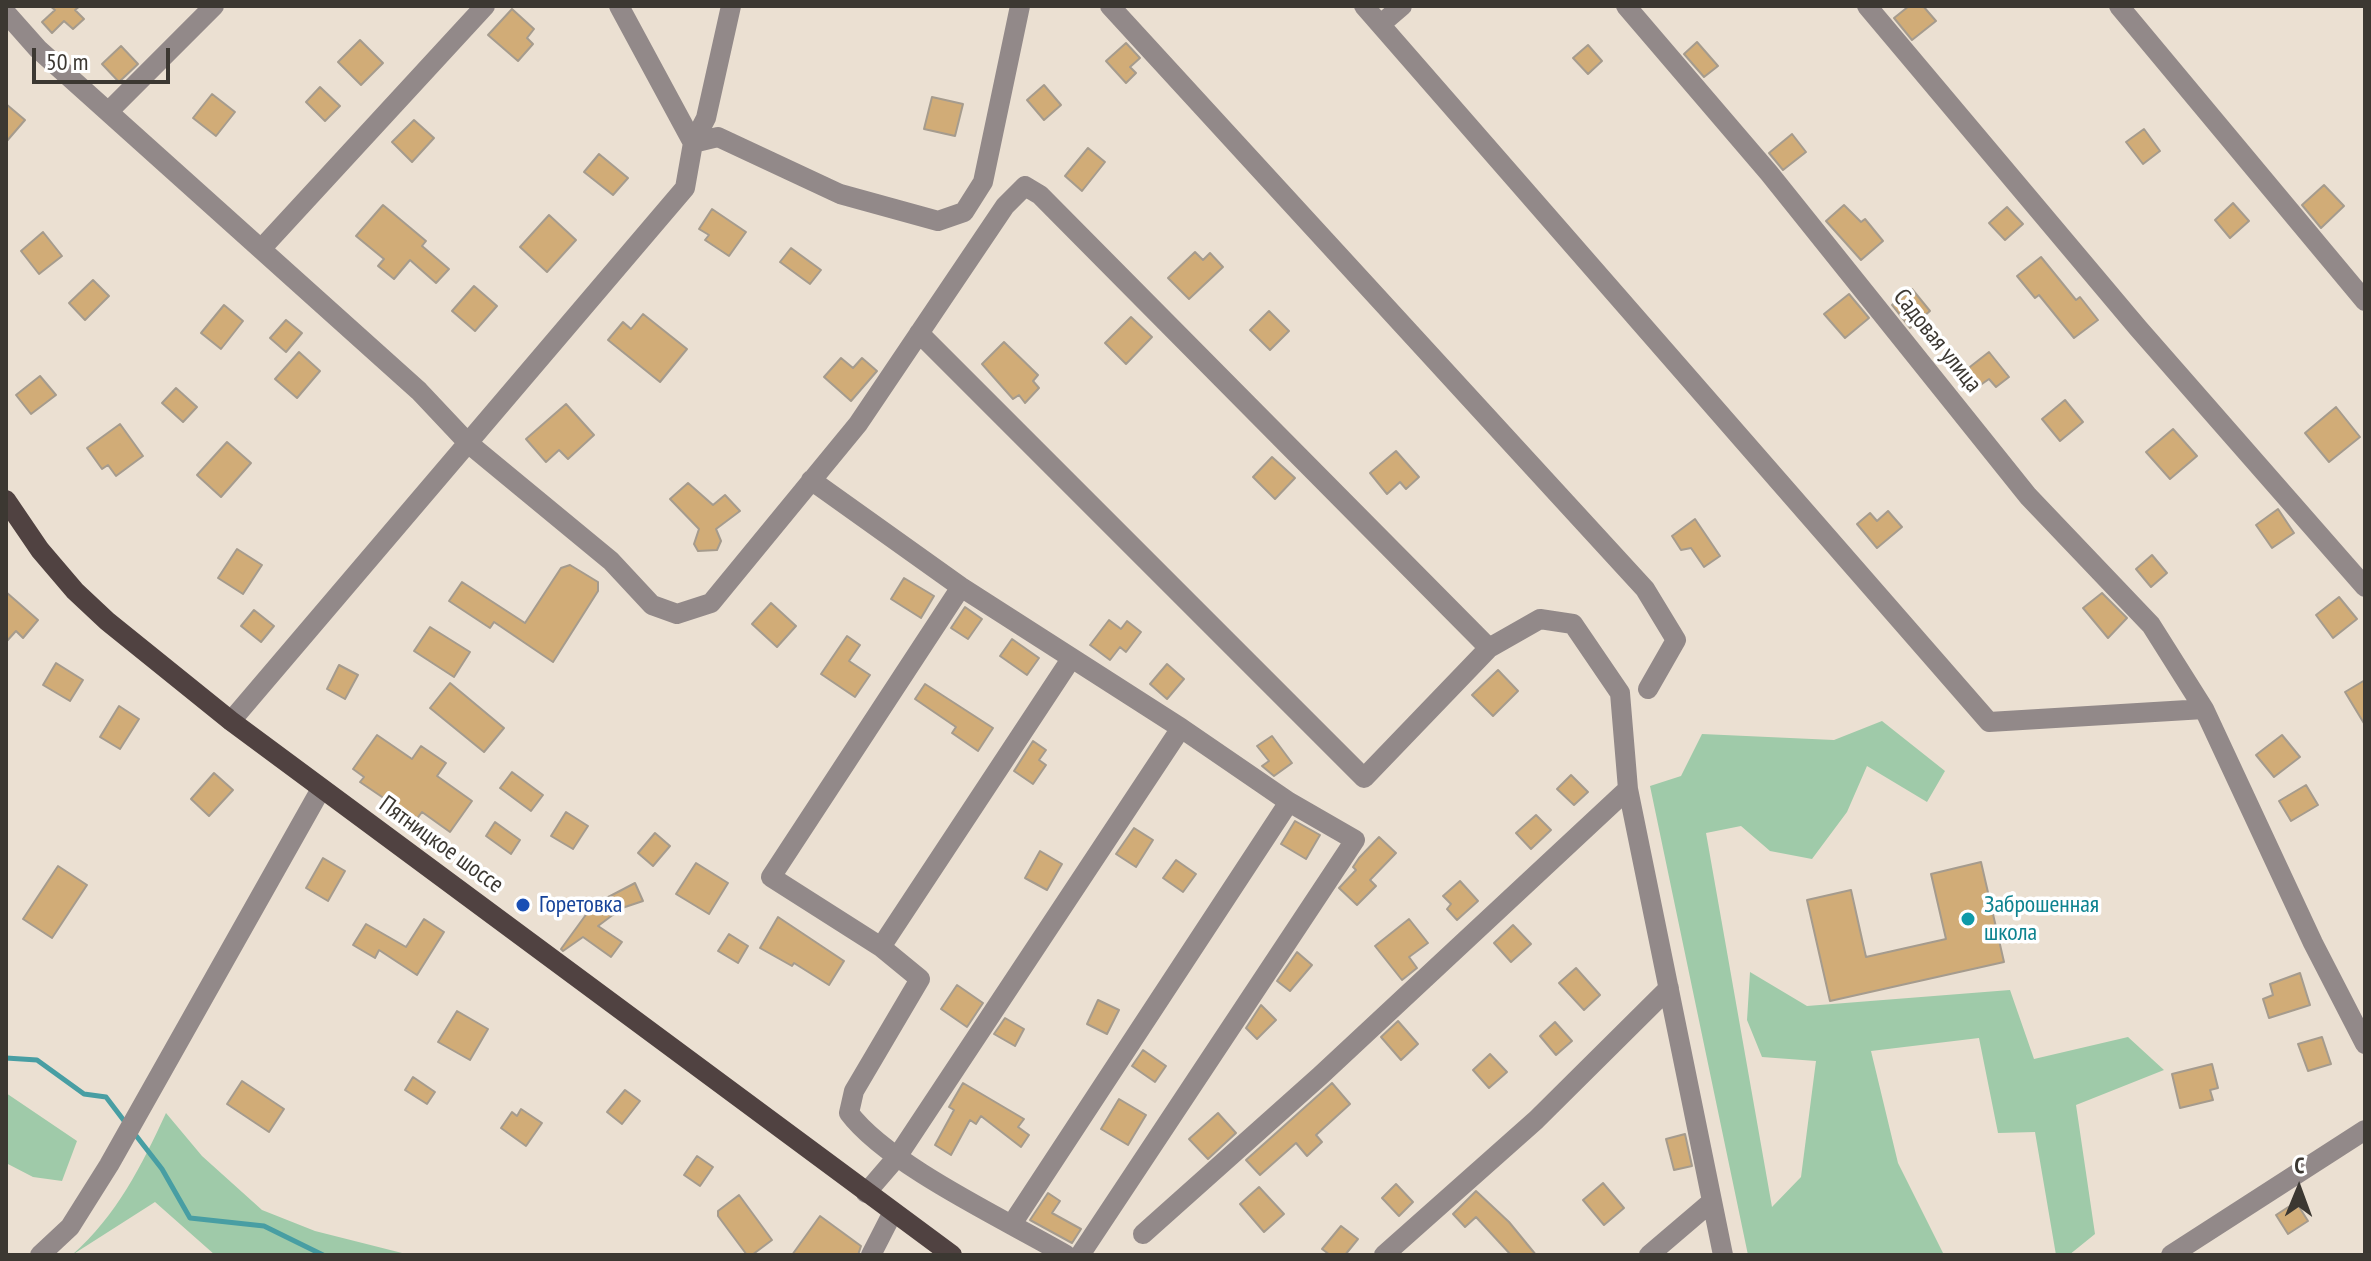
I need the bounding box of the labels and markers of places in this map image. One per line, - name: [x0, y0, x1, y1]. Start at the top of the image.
- place label: Горетовка: [539, 891, 622, 919]
- place label: Заброшенная школа: [1984, 891, 2099, 947]
- marker: Горетовка: [514, 896, 532, 914]
- marker: Заброшенная школа: [1959, 910, 1977, 928]

